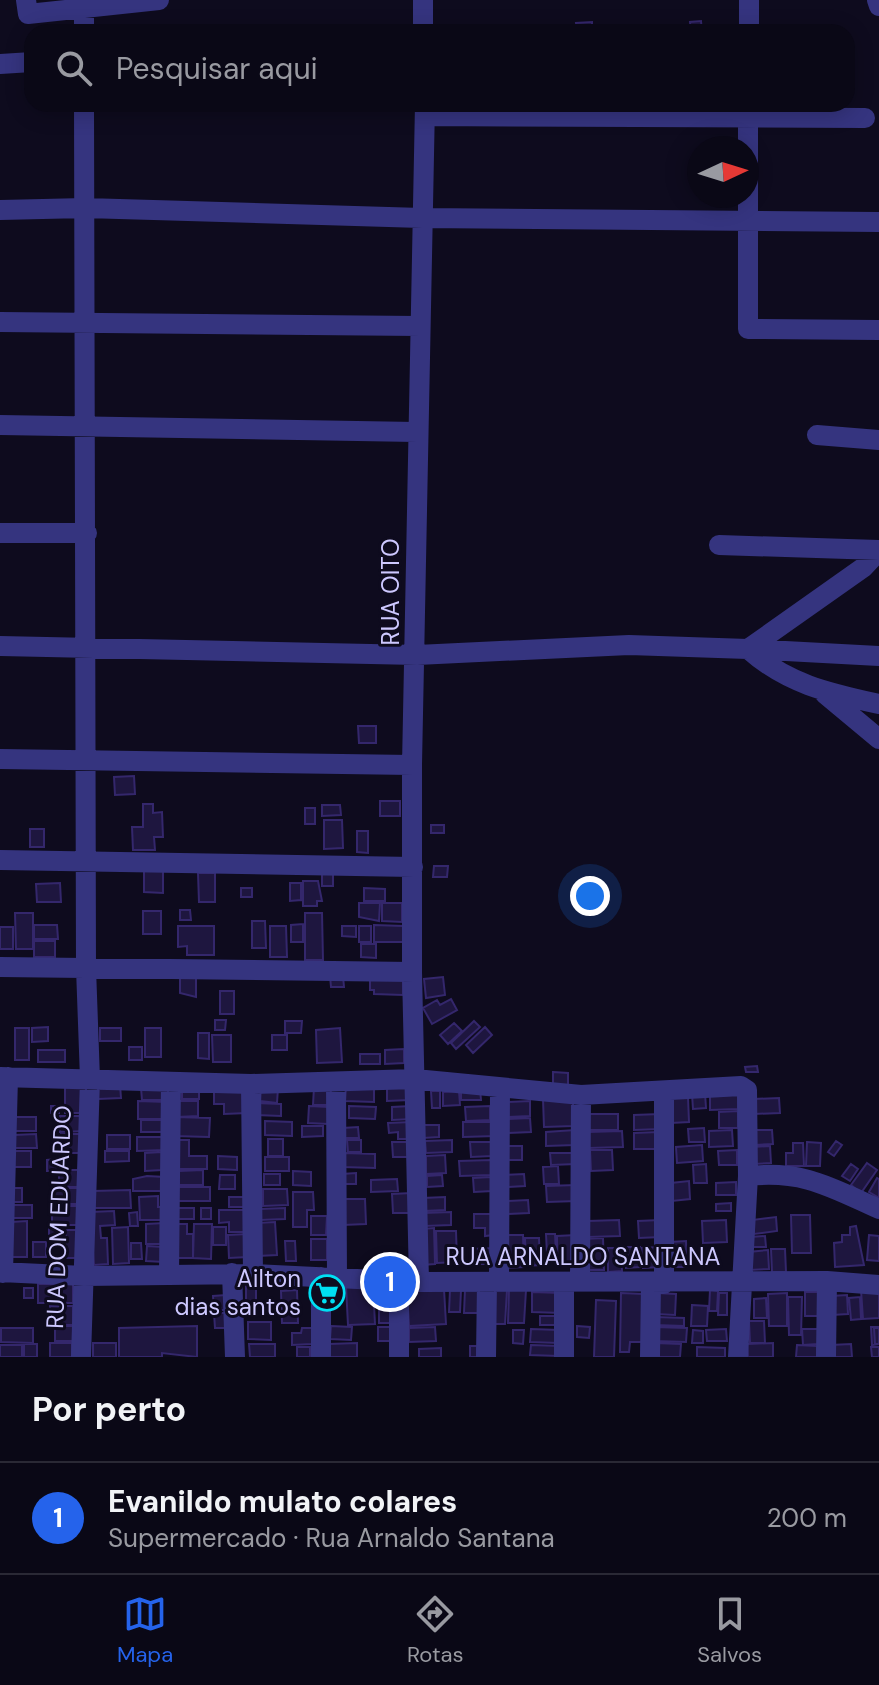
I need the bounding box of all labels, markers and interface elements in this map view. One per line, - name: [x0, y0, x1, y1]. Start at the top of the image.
- search box: [24, 24, 855, 112]
- icon: search: [52, 46, 96, 90]
- text: Pesquisar aqui: [116, 49, 318, 88]
- north arrow: [687, 136, 759, 208]
- street label: RUA OITO: [375, 539, 406, 645]
- your location: [570, 876, 610, 916]
- street label: RUA DOM EDUARDO: [39, 1105, 78, 1329]
- street label: RUA ARNALDO SANTANA: [446, 1241, 720, 1272]
- pin: 1: [364, 1252, 416, 1312]
- place label: Ailton dias santos: [174, 1263, 301, 1322]
- supermarket icon: Ailton dias santos: [308, 1274, 346, 1312]
- text: Por perto: [32, 1387, 186, 1432]
- text: Evanildo mulato colares: [108, 1482, 457, 1521]
- text: 1: [53, 1501, 63, 1535]
- text: 200 m: [767, 1501, 847, 1535]
- text: Supermercado · Rua Arnaldo Santana: [108, 1521, 555, 1555]
- tab: Mapa: [117, 1592, 173, 1669]
- tab: Rotas: [407, 1592, 464, 1669]
- tab: Salvos: [697, 1592, 762, 1669]

